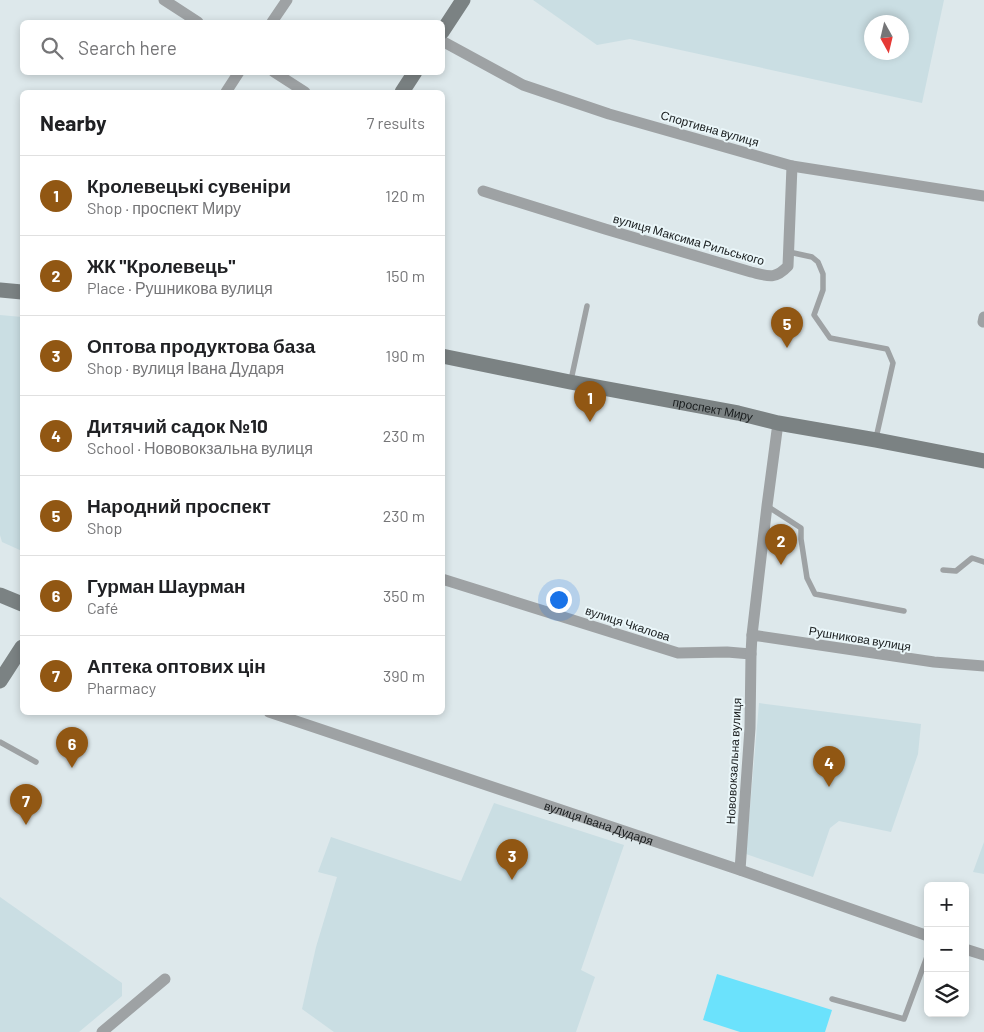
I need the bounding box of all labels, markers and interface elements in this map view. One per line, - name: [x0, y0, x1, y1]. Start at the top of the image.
- north arrow: [864, 15, 909, 60]
- search box: [20, 20, 445, 75]
- icon: search: [38, 34, 66, 62]
- text: Search here: [78, 36, 177, 59]
- street label: Спортивна вулиця: [659, 107, 761, 150]
- text: Nearby: [40, 110, 106, 135]
- text: 7 results: [367, 113, 425, 132]
- text: Кролевецькі сувеніри: [87, 174, 291, 197]
- text: 1: [53, 186, 59, 205]
- text: 120 m: [385, 186, 425, 205]
- text: Shop · проспект Миру: [87, 198, 241, 217]
- street label: вулиця Максима Рильського: [612, 211, 767, 268]
- text: ЖК "Кролевець": [87, 254, 235, 277]
- text: 2: [52, 266, 60, 285]
- text: 150 m: [386, 266, 425, 285]
- text: Place · Рушникова вулиця: [87, 278, 273, 297]
- pin: 5: [771, 307, 803, 348]
- text: Оптова продуктова база: [87, 334, 315, 357]
- text: 3: [52, 346, 60, 365]
- text: 190 m: [386, 346, 425, 365]
- text: Shop · вулиця Івана Дударя: [87, 358, 284, 377]
- pin: 1: [574, 381, 606, 422]
- street label: проспект Миру: [672, 394, 755, 424]
- text: Дитячий садок №10: [87, 414, 268, 437]
- text: 4: [51, 426, 61, 445]
- text: 230 m: [383, 426, 425, 445]
- text: School · Нововокзальна вулиця: [87, 438, 313, 457]
- text: Народний проспект: [87, 494, 271, 517]
- text: 5: [52, 506, 60, 525]
- text: 230 m: [383, 506, 425, 525]
- text: Shop: [87, 518, 122, 537]
- pin: 2: [765, 524, 797, 565]
- text: Гурман Шаурман: [87, 574, 246, 597]
- text: 6: [52, 586, 60, 605]
- text: 350 m: [383, 586, 425, 605]
- your location: [546, 587, 572, 613]
- text: Café: [87, 598, 118, 617]
- street label: вулиця Чкалова: [584, 603, 672, 644]
- street label: Рушникова вулиця: [808, 623, 912, 654]
- text: Аптека оптових цін: [87, 654, 266, 677]
- text: 7: [52, 666, 60, 685]
- text: 390 m: [383, 666, 425, 685]
- text: Pharmacy: [87, 678, 156, 697]
- street label: Нововокзальна вулиця: [723, 697, 744, 825]
- pin: 6: [56, 727, 88, 768]
- pin: 4: [813, 746, 845, 787]
- pin: 7: [10, 784, 42, 825]
- street label: вулиця Івана Дударя: [543, 798, 655, 847]
- pin: 3: [496, 839, 528, 880]
- map controls: [924, 882, 969, 1017]
- button: +: [924, 882, 969, 927]
- button: −: [924, 927, 969, 972]
- button: layers: [924, 972, 969, 1017]

